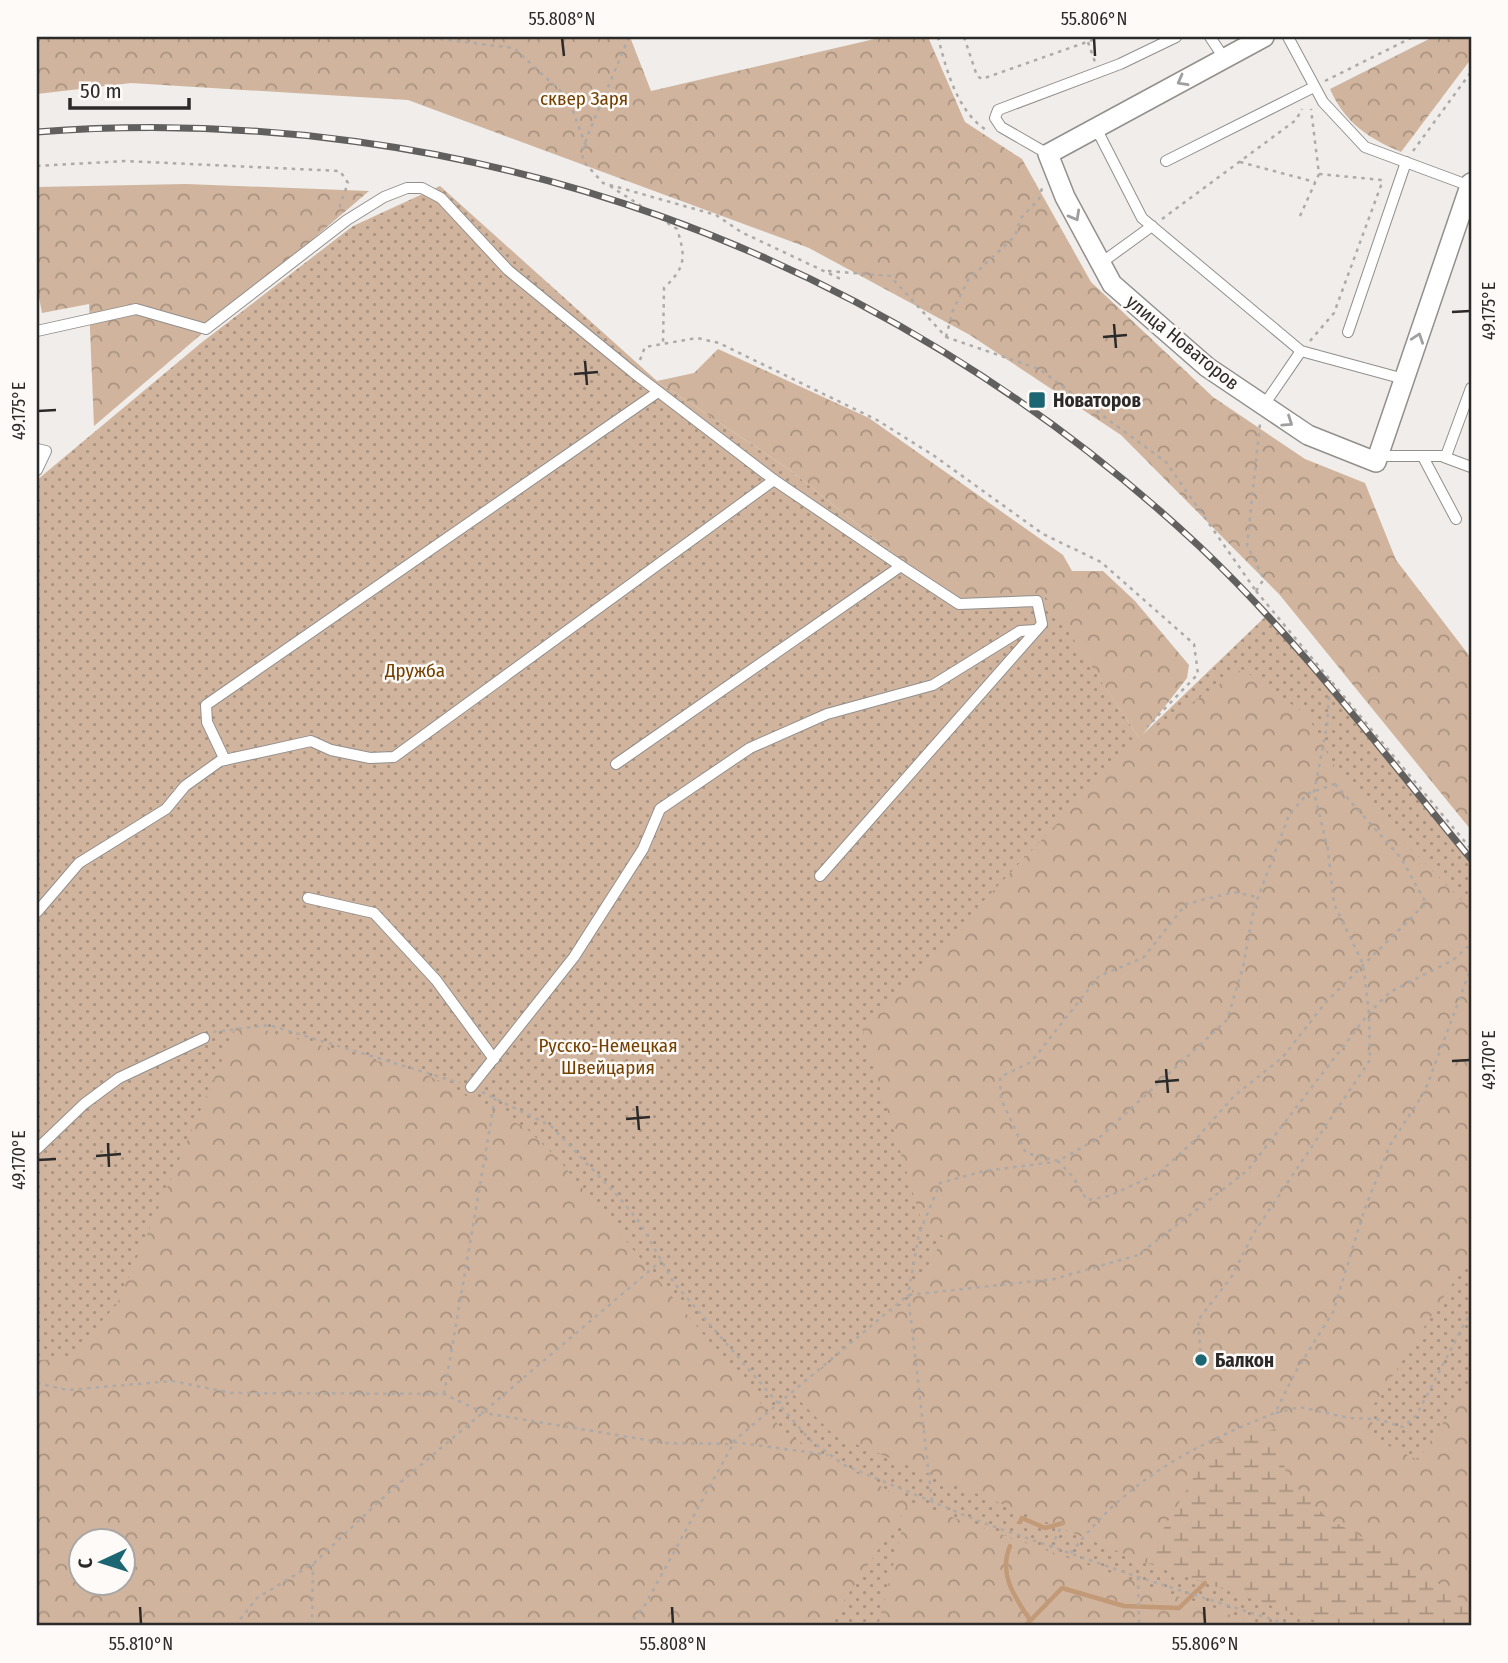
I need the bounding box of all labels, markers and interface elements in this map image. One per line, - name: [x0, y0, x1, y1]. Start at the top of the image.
- text: 55.808°N: [529, 8, 596, 30]
- text: 55.806°N: [1061, 8, 1127, 30]
- scale bar: [70, 66, 189, 110]
- one-way arrow: [1177, 73, 1189, 86]
- text: 50 m: [80, 78, 122, 104]
- park label: сквер Заря: [540, 87, 628, 110]
- one-way arrow: [1067, 209, 1080, 222]
- text: 49.175°E: [1478, 282, 1500, 340]
- street label: улица Новаторов: [1122, 290, 1244, 395]
- one-way arrow: [1410, 333, 1424, 345]
- text: 49.175°E: [8, 382, 30, 440]
- place label: Новаторов: [1053, 389, 1141, 412]
- marker: Новаторов: [1027, 390, 1047, 410]
- one-way arrow: [1280, 414, 1293, 426]
- park label: Дружба: [384, 659, 445, 682]
- text: 49.170°E: [1478, 1030, 1500, 1090]
- park label: Русско-Немецкая Швейцария: [538, 1034, 678, 1079]
- text: 49.170°E: [8, 1130, 30, 1190]
- place label: Балкон: [1215, 1349, 1274, 1372]
- marker: Балкон: [1193, 1352, 1209, 1368]
- north arrow: [66, 1526, 136, 1596]
- text: С: [74, 1557, 97, 1569]
- text: 55.810°N: [109, 1633, 173, 1655]
- text: 55.808°N: [640, 1633, 707, 1655]
- text: 55.806°N: [1172, 1633, 1238, 1655]

